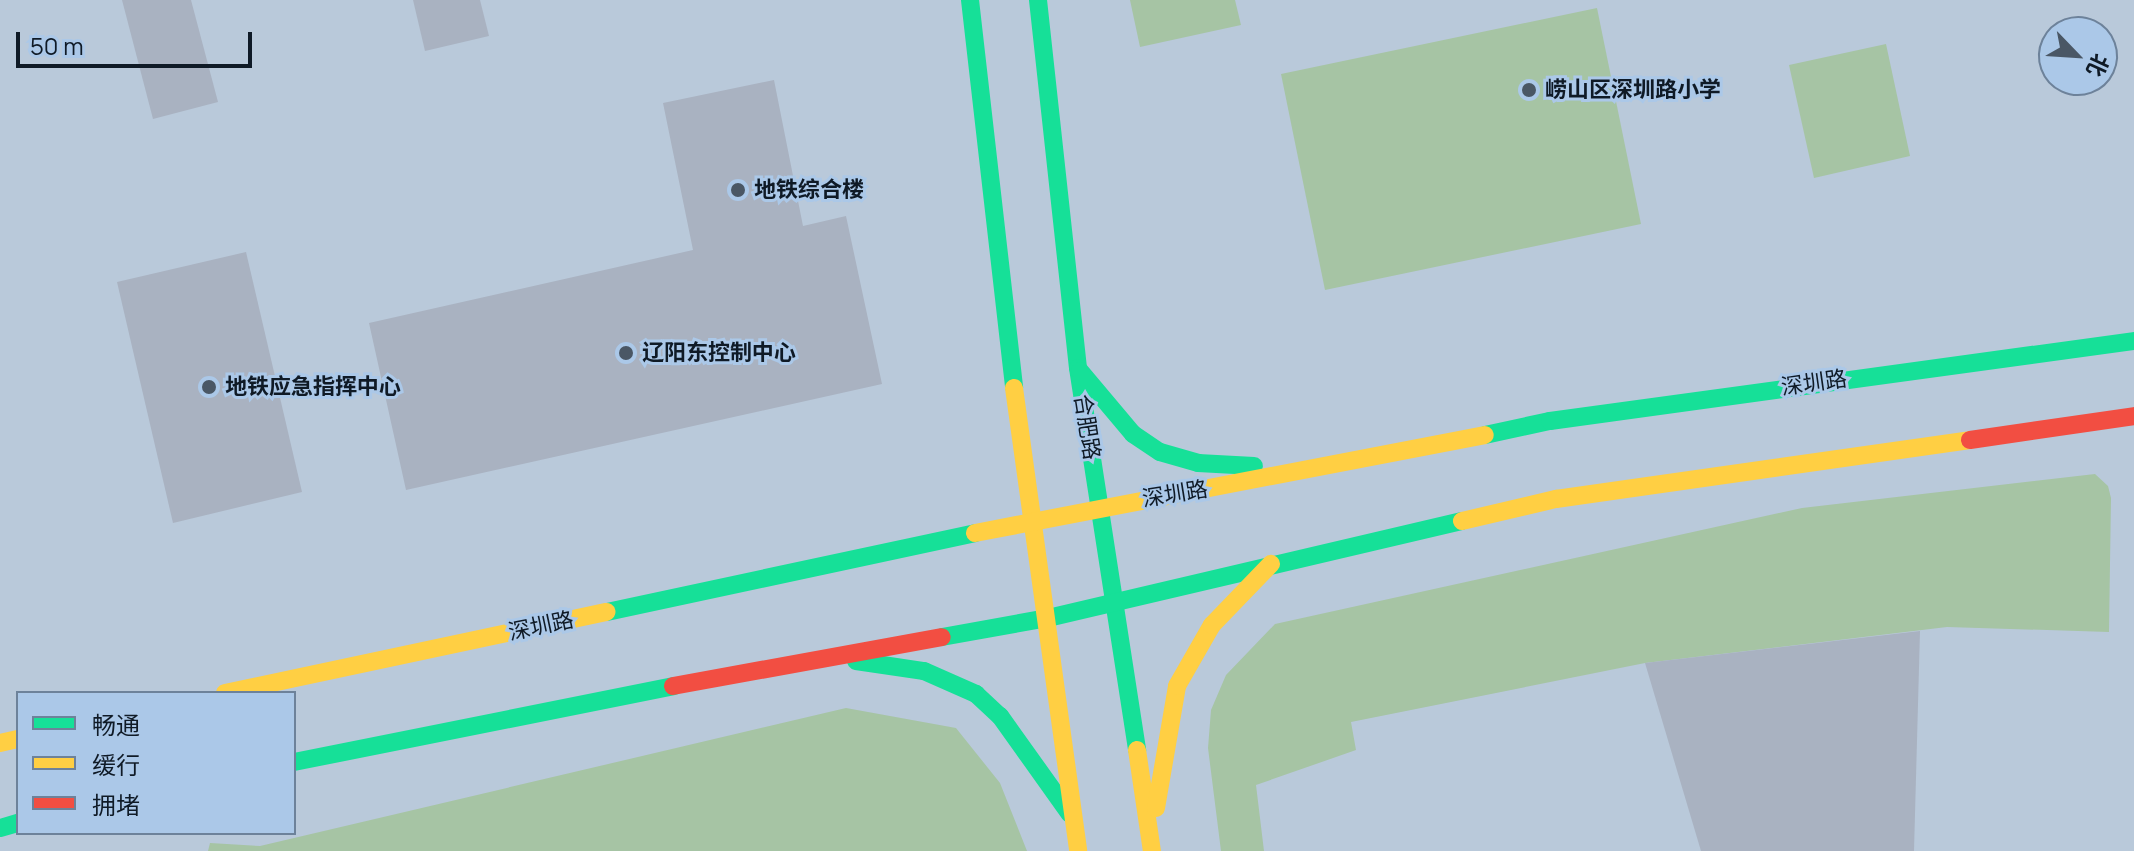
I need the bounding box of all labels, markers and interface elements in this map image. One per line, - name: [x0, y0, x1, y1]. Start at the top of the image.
- scale bar: [20, 16, 256, 66]
- north arrow: [2038, 16, 2118, 96]
- text: 50 m: [30, 29, 84, 62]
- text: 北: [2080, 49, 2116, 82]
- place label: 崂山区深圳路小学: [1545, 77, 1721, 103]
- marker: 崂山区深圳路小学: [1520, 81, 1538, 99]
- place label: 地铁综合楼: [754, 177, 864, 203]
- marker: 地铁综合楼: [729, 181, 747, 199]
- place label: 辽阳东控制中心: [642, 340, 796, 366]
- marker: 辽阳东控制中心: [617, 344, 635, 362]
- street label: 深圳路: [1779, 365, 1849, 401]
- place label: 地铁应急指挥中心: [225, 374, 401, 400]
- marker: 地铁应急指挥中心: [200, 378, 218, 396]
- street label: 合肥路: [1069, 392, 1105, 462]
- street label: 深圳路: [1140, 476, 1210, 512]
- street label: 深圳路: [506, 606, 576, 646]
- legend: [16, 691, 296, 835]
- text: 畅通: [92, 708, 140, 741]
- text: 缓行: [92, 748, 140, 781]
- text: 拥堵: [92, 788, 140, 821]

